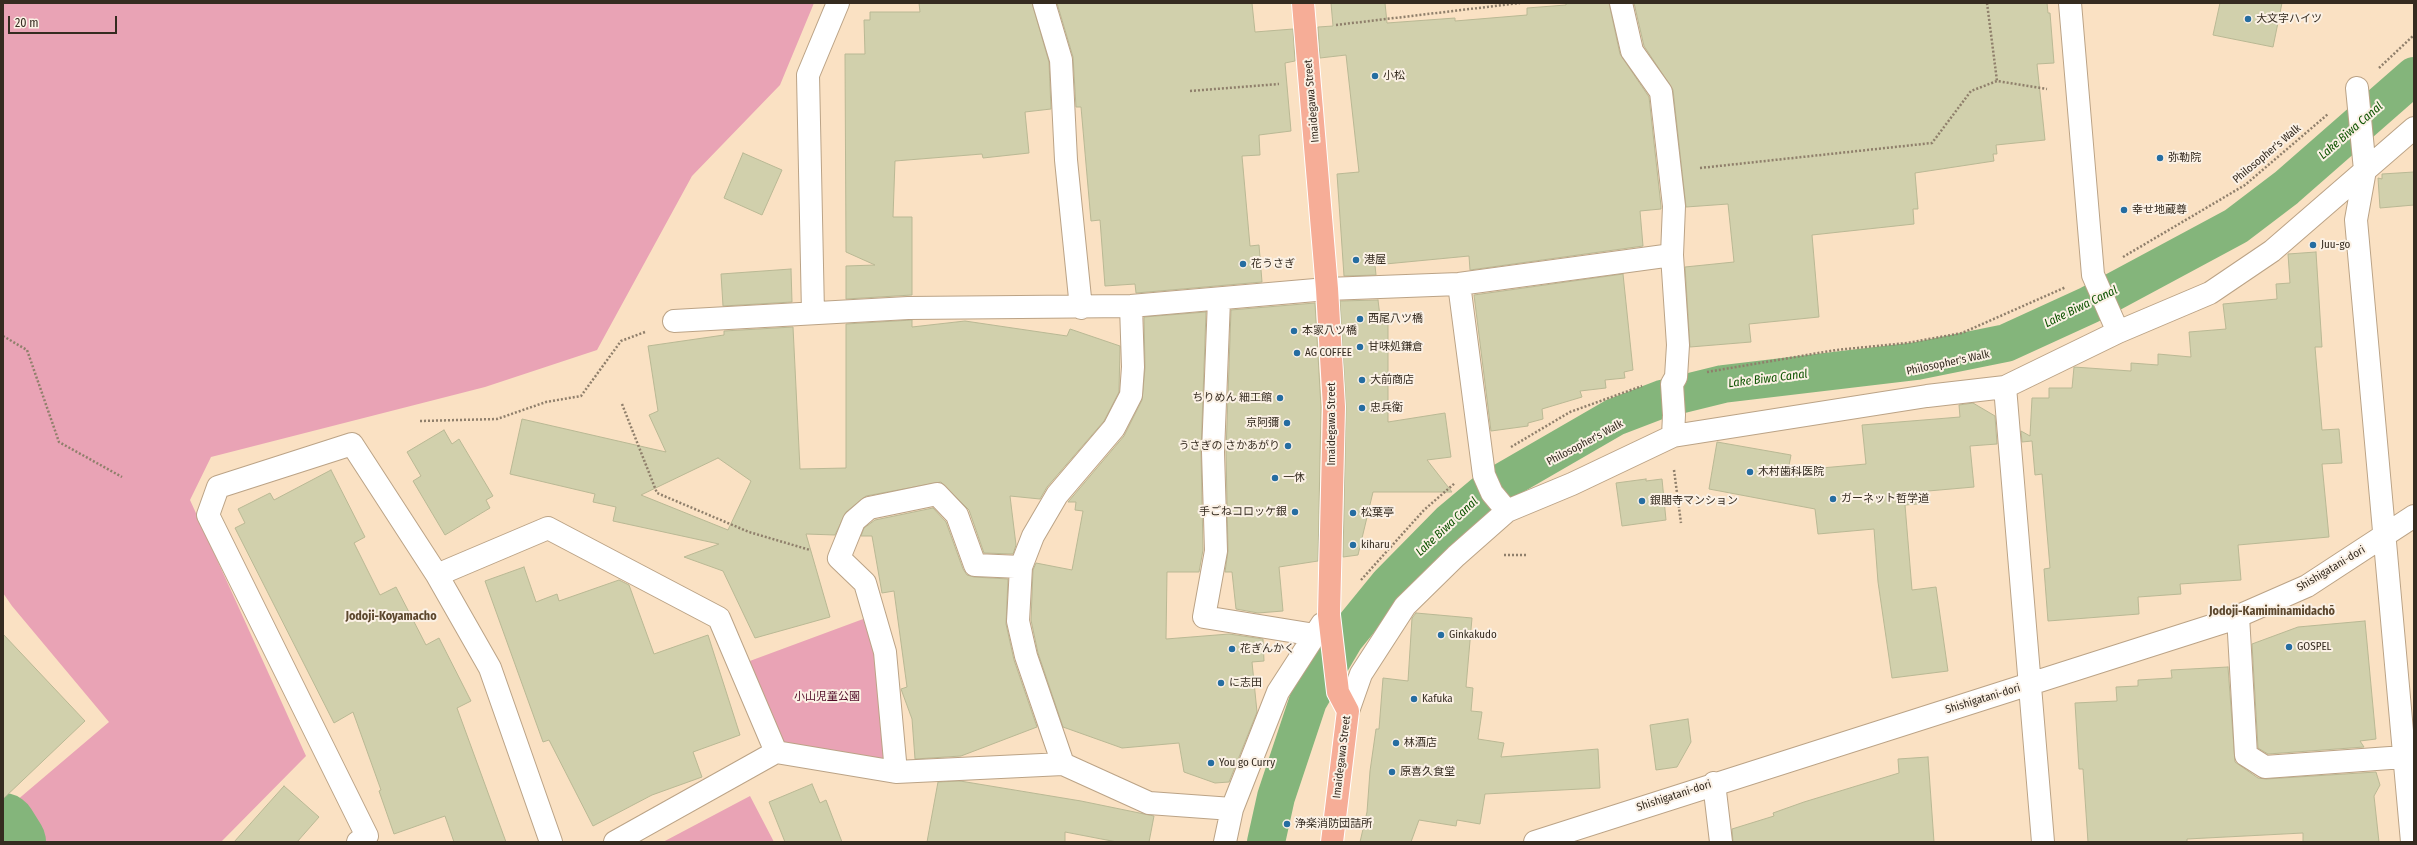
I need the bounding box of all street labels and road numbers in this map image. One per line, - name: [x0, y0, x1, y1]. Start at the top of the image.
- street label: Imaidegawa Street: [1302, 59, 1322, 143]
- street label: Philosopher's Walk: [2230, 122, 2304, 186]
- street label: Philosopher's Walk: [1905, 348, 1991, 378]
- street label: Imaidegawa Street: [1325, 382, 1339, 466]
- street label: Philosopher's Walk: [1544, 417, 1626, 469]
- street label: Shishigatani-dori: [2294, 543, 2368, 595]
- street label: Shishigatani-dori: [1944, 681, 2022, 717]
- street label: Imaidegawa Street: [1330, 715, 1354, 799]
- street label: Shishigatani-dori: [1635, 778, 1713, 814]

